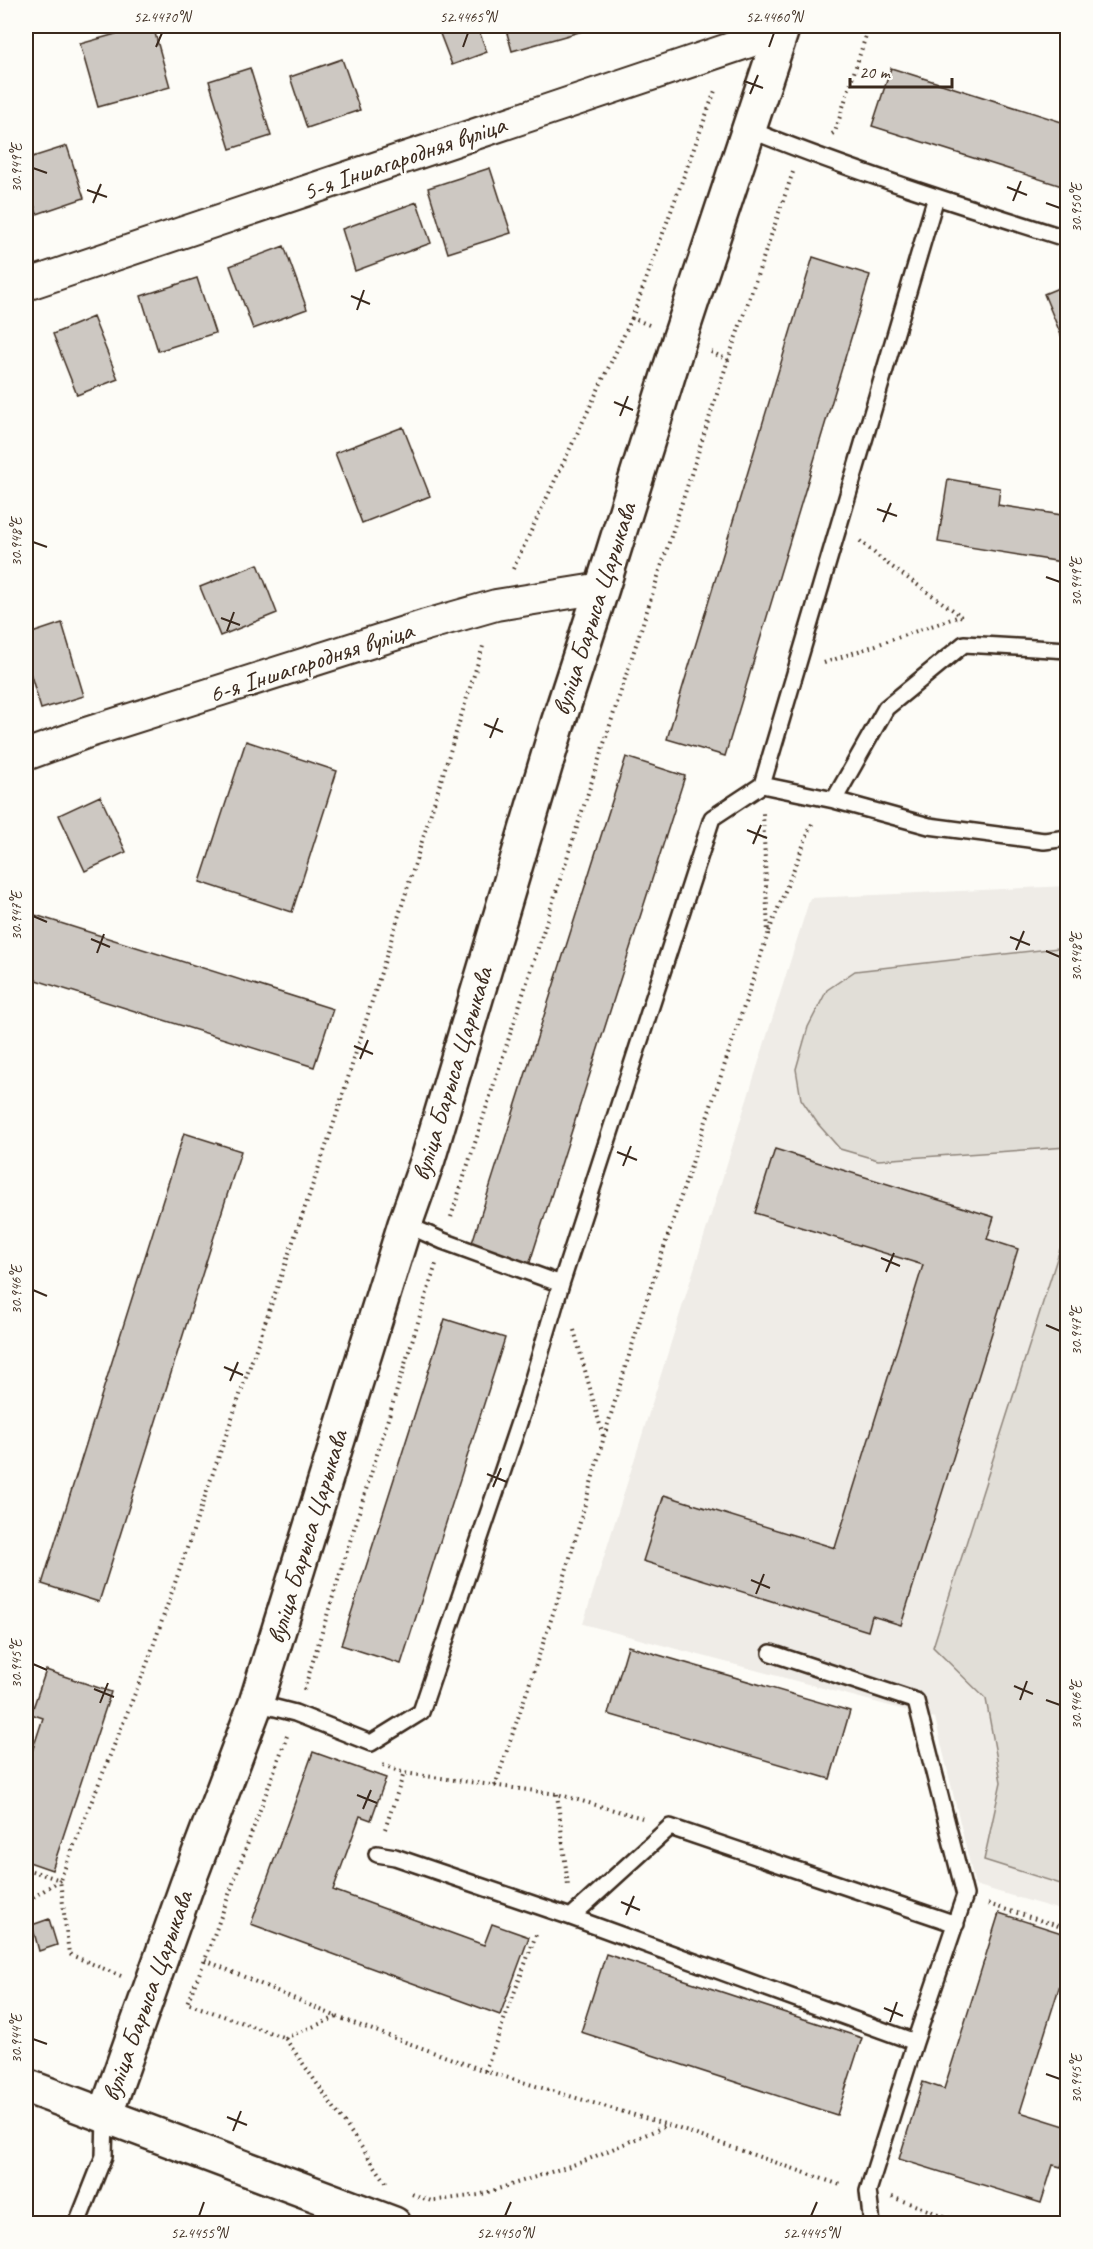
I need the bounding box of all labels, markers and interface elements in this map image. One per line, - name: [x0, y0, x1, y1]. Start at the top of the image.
- text: 52.4470°N: [134, 8, 193, 27]
- text: 52.4465°N: [440, 8, 499, 27]
- text: 52.4460°N: [746, 8, 805, 27]
- scale bar: [850, 51, 952, 89]
- text: 20 m: [859, 61, 892, 83]
- street label: 5-я Іншагародняя вуліца: [298, 107, 512, 208]
- text: 30.949°E: [7, 141, 26, 192]
- text: 30.950°E: [1067, 181, 1086, 232]
- street label: вуліца Барыса Царыкава: [544, 497, 644, 719]
- text: 30.948°E: [7, 515, 26, 566]
- text: 30.949°E: [1067, 555, 1086, 606]
- street label: 6-я Іншагародняя вуліца: [205, 613, 419, 711]
- text: 30.947°E: [7, 889, 26, 940]
- text: 30.948°E: [1067, 930, 1086, 981]
- street label: вуліца Барыса Царыкава: [404, 962, 501, 1185]
- text: 30.946°E: [7, 1263, 26, 1314]
- text: 30.947°E: [1067, 1304, 1086, 1355]
- street label: вуліца Барыса Царыкава: [259, 1425, 356, 1648]
- text: 30.945°E: [7, 1637, 26, 1688]
- text: 30.946°E: [1067, 1678, 1086, 1729]
- street label: вуліца Барыса Царыкава: [94, 1885, 201, 2106]
- text: 30.944°E: [7, 2012, 26, 2063]
- text: 30.945°E: [1067, 2052, 1086, 2103]
- text: 52.4455°N: [171, 2224, 230, 2243]
- text: 52.4450°N: [477, 2224, 536, 2243]
- text: 52.4445°N: [783, 2224, 842, 2243]

